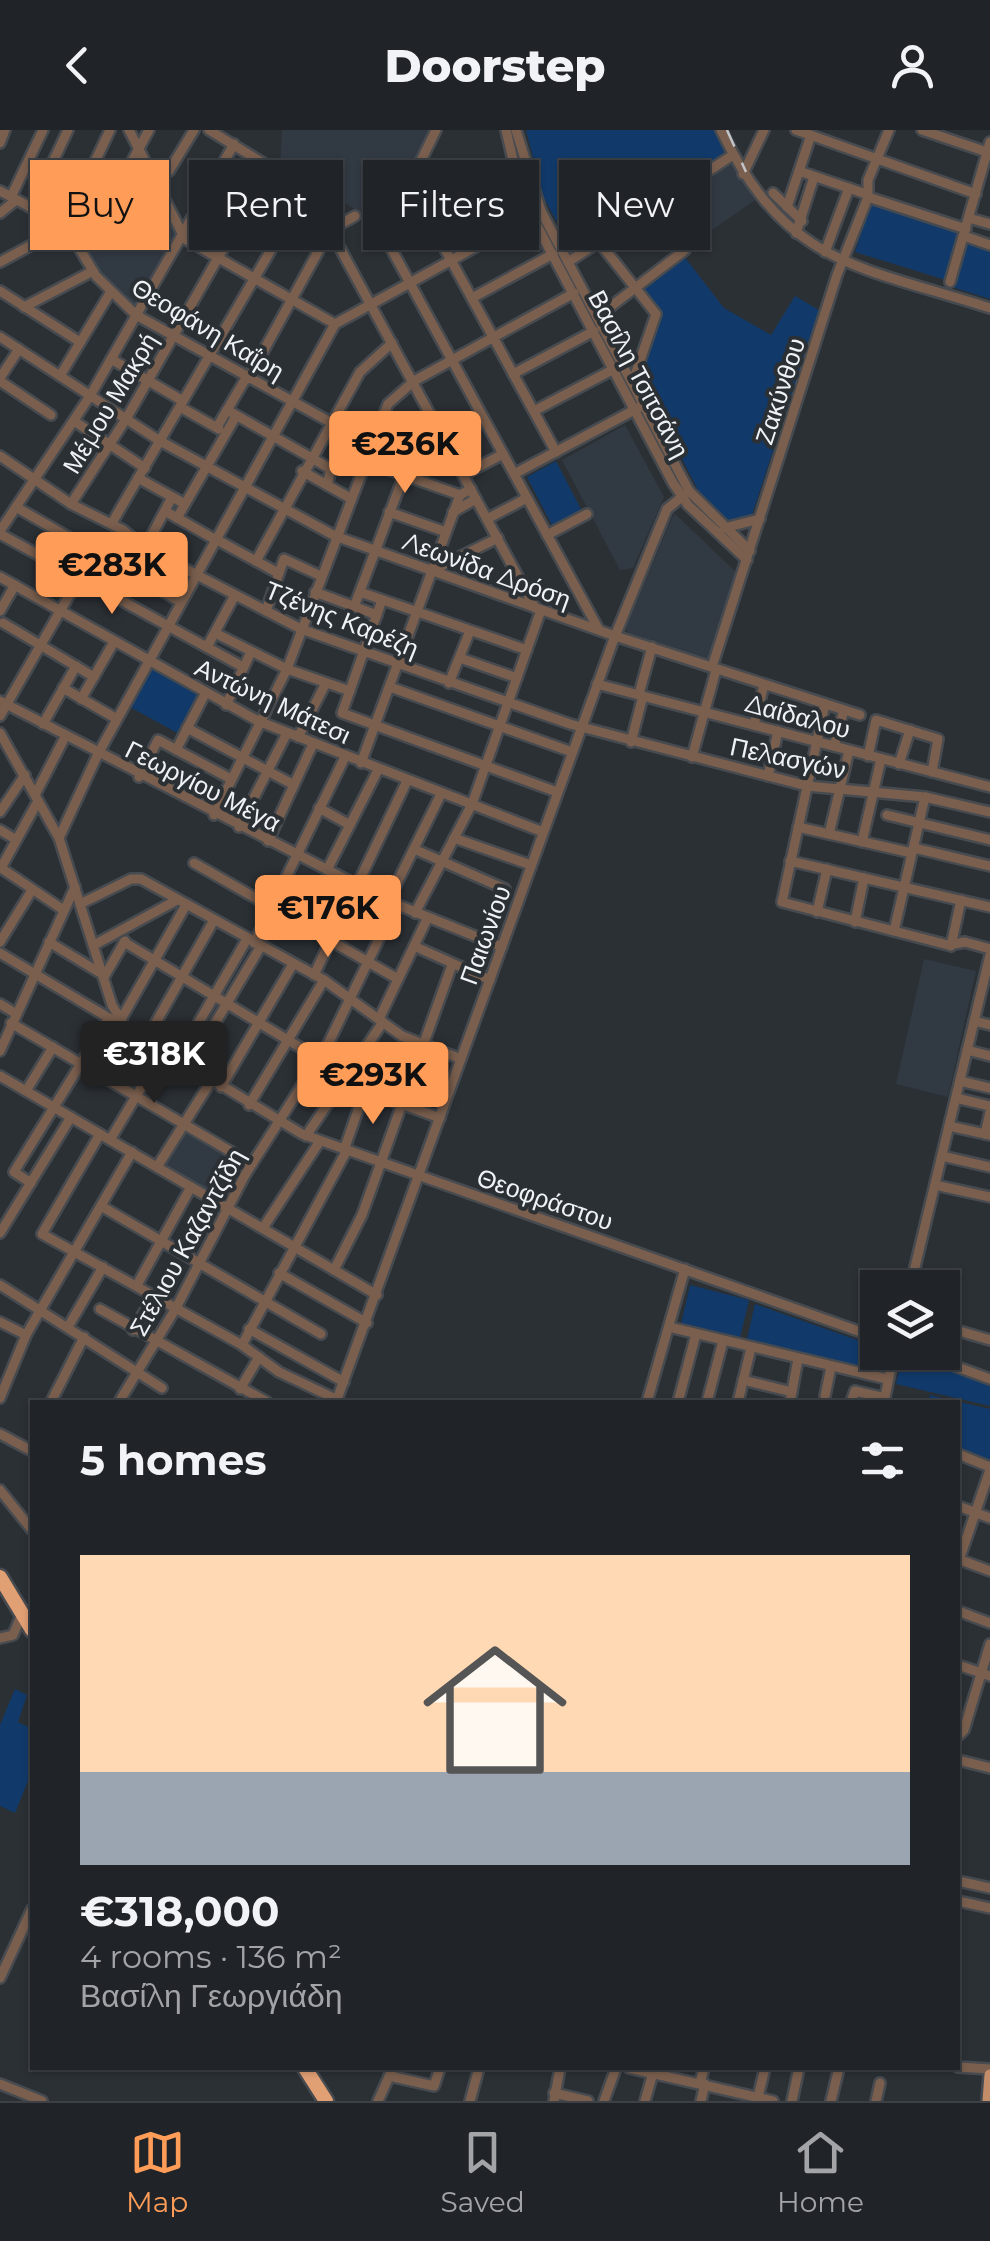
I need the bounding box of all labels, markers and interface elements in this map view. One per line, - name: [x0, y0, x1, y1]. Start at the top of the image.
- icon: back: [50, 38, 105, 93]
- text: Doorstep: [384, 38, 606, 93]
- icon: person: [885, 38, 940, 93]
- chip: Buy: [30, 160, 169, 250]
- chip: Rent: [189, 160, 343, 250]
- chip: Filters: [363, 160, 539, 250]
- chip: New: [559, 160, 710, 250]
- street label: Θεοφάνη Καΐρη: [126, 272, 290, 386]
- street label: Βασίλη Τσιτσάνη: [582, 285, 696, 463]
- street label: Μέμου Μακρή: [56, 327, 164, 479]
- street label: Ζακύνθου: [749, 334, 811, 448]
- pin: €236K: [335, 411, 475, 496]
- text: €236K: [351, 424, 459, 463]
- street label: Λεωνίδα Δρόση: [399, 526, 575, 614]
- pin: €283K: [42, 532, 182, 617]
- text: €283K: [58, 545, 166, 584]
- street label: Τζένης Καρέζη: [261, 575, 423, 663]
- street label: Αντώνη Μάτεσι: [191, 652, 355, 750]
- street label: Δαίδαλου: [742, 688, 854, 744]
- street label: Πελασγών: [728, 731, 848, 785]
- street label: Γεωργίου Μέγα: [121, 734, 285, 838]
- pin: €176K: [258, 875, 398, 960]
- street label: Παιωνίου: [453, 881, 517, 989]
- text: €176K: [277, 888, 379, 927]
- pin: €318K: [84, 1021, 224, 1106]
- text: €318K: [103, 1034, 205, 1073]
- pin: €293K: [303, 1042, 443, 1127]
- text: €293K: [319, 1055, 427, 1094]
- street label: Στέλιου Καζαντζίδη: [123, 1143, 251, 1341]
- street label: Θεοφράστου: [473, 1162, 617, 1236]
- map controls: [860, 1270, 960, 1370]
- button: layers: [860, 1270, 960, 1370]
- icon: filters: [855, 1433, 910, 1488]
- text: 5 homes: [80, 1434, 267, 1486]
- icon: home: [405, 1620, 585, 1800]
- text: €318,000: [80, 1885, 280, 1937]
- text: 4 rooms · 136 m²: [80, 1937, 342, 1976]
- text: Βασίλη Γεωργιάδη: [80, 1976, 343, 2015]
- tab: Map: [126, 2125, 188, 2219]
- tab: Saved: [441, 2125, 525, 2219]
- tab: Home: [777, 2125, 864, 2219]

